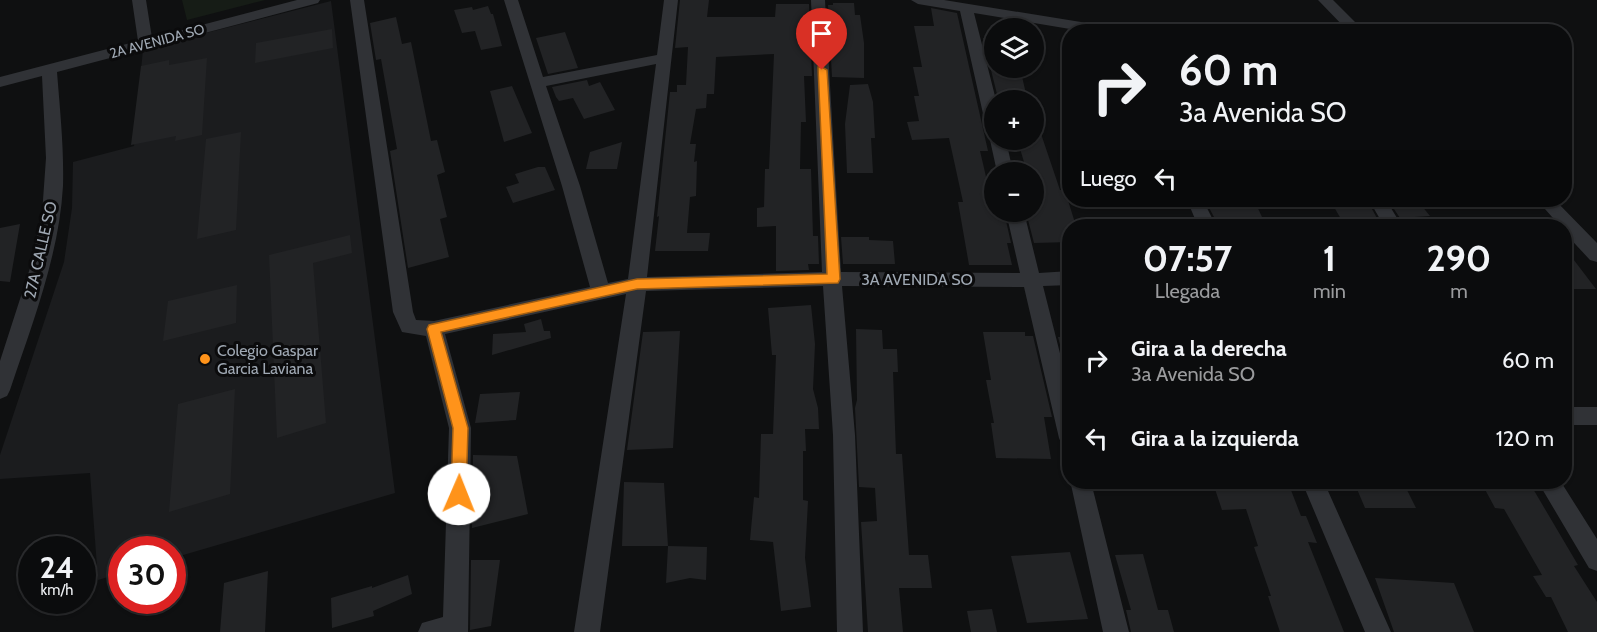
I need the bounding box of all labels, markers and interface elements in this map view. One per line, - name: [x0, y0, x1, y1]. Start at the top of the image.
- pin: [796, 8, 847, 70]
- icon: arrive: [805, 17, 838, 50]
- map controls: [984, 18, 1044, 222]
- button: layers: [984, 18, 1044, 78]
- street label: 2A AVENIDA SO: [108, 20, 207, 62]
- text: 60 m: [1179, 44, 1278, 96]
- icon: right: [1080, 48, 1158, 126]
- button: +: [984, 90, 1044, 150]
- text: 3a Avenida SO: [1179, 96, 1347, 129]
- button: −: [984, 162, 1044, 222]
- icon: left: [1149, 162, 1182, 195]
- text: Luego: [1080, 165, 1137, 192]
- street label: 27A CALLE SO: [20, 200, 61, 300]
- text: 07:57: [1143, 236, 1232, 280]
- text: 1: [1323, 236, 1336, 280]
- text: 290: [1427, 236, 1491, 280]
- street label: 3A AVENIDA SO: [861, 270, 973, 289]
- text: Llegada: [1155, 279, 1220, 303]
- text: min: [1313, 279, 1346, 303]
- text: m: [1450, 279, 1468, 303]
- text: Gira a la derecha: [1131, 335, 1287, 362]
- place label: Colegio Gaspar Garcia Laviana: [217, 341, 319, 378]
- icon: right: [1080, 344, 1113, 377]
- text: 60 m: [1502, 347, 1554, 374]
- marker: Colegio Gaspar Garcia Laviana: [198, 352, 212, 366]
- text: 3a Avenida SO: [1131, 362, 1255, 386]
- icon: left: [1080, 422, 1113, 455]
- text: Gira a la izquierda: [1131, 425, 1299, 452]
- text: 120 m: [1496, 425, 1554, 452]
- position arrow: [427, 462, 491, 526]
- speed limit sign: 30: [108, 536, 186, 614]
- text: 24: [40, 549, 74, 586]
- text: km/h: [41, 581, 73, 599]

